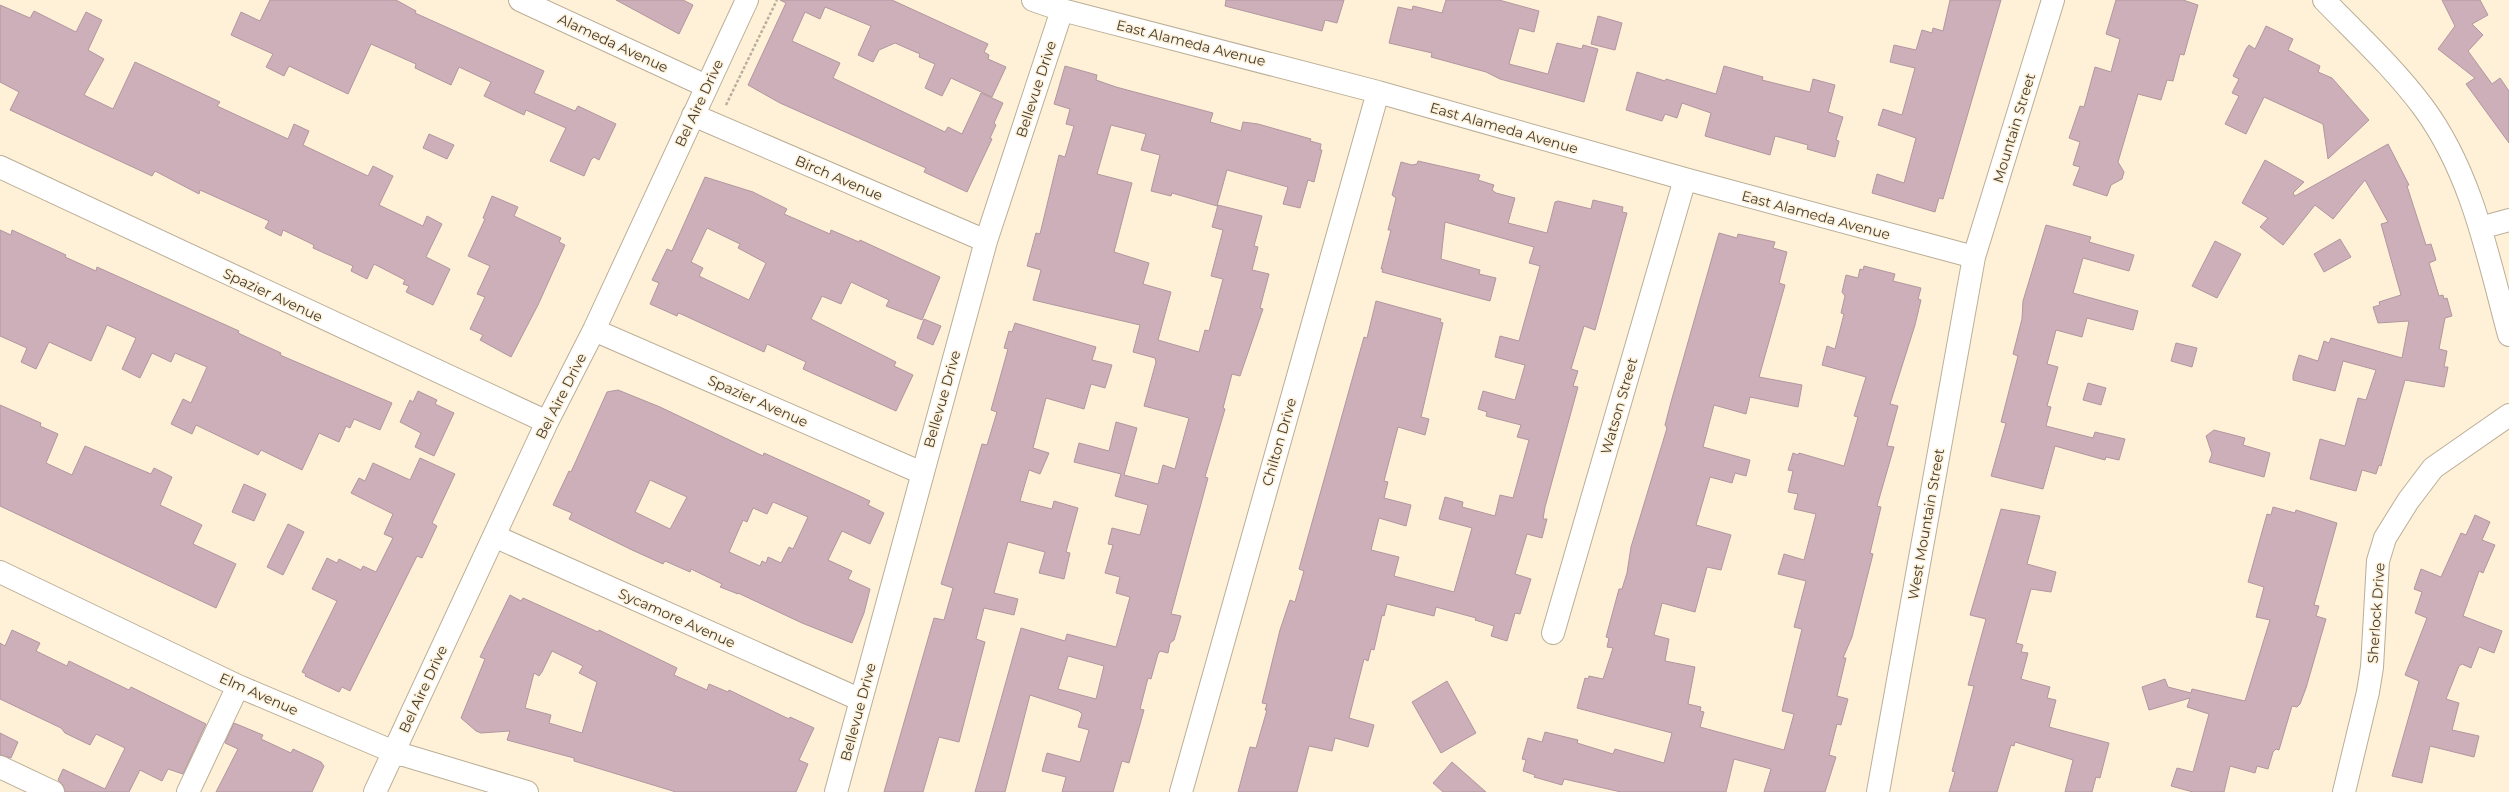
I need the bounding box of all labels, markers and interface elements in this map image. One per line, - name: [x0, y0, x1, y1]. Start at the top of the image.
- street label: Alameda Avenue: [555, 10, 671, 76]
- street label: East Alameda Avenue: [1114, 16, 1268, 70]
- street label: Bellevue Drive: [1012, 38, 1060, 140]
- street label: Bel Aire Drive: [671, 56, 727, 150]
- street label: Mountain Street: [1989, 71, 2039, 185]
- street label: East Alameda Avenue: [1428, 98, 1580, 158]
- street label: Birch Avenue: [792, 151, 886, 205]
- street label: East Alameda Avenue: [1740, 186, 1892, 244]
- street label: Spazier Avenue: [220, 264, 326, 326]
- street label: Bellevue Drive: [919, 348, 965, 450]
- street label: Bel Aire Drive: [532, 350, 590, 442]
- street label: Watson Street: [1597, 355, 1641, 456]
- street label: Spazier Avenue: [705, 371, 811, 431]
- street label: Chilton Drive: [1258, 396, 1300, 488]
- street label: West Mountain Street: [1904, 447, 1948, 601]
- street label: Sherlock Drive: [2363, 562, 2389, 664]
- street label: Sycamore Avenue: [616, 584, 738, 652]
- street label: Bel Aire Drive: [395, 642, 451, 736]
- street label: Bellevue Drive: [836, 661, 880, 763]
- street label: Elm Avenue: [217, 669, 301, 719]

